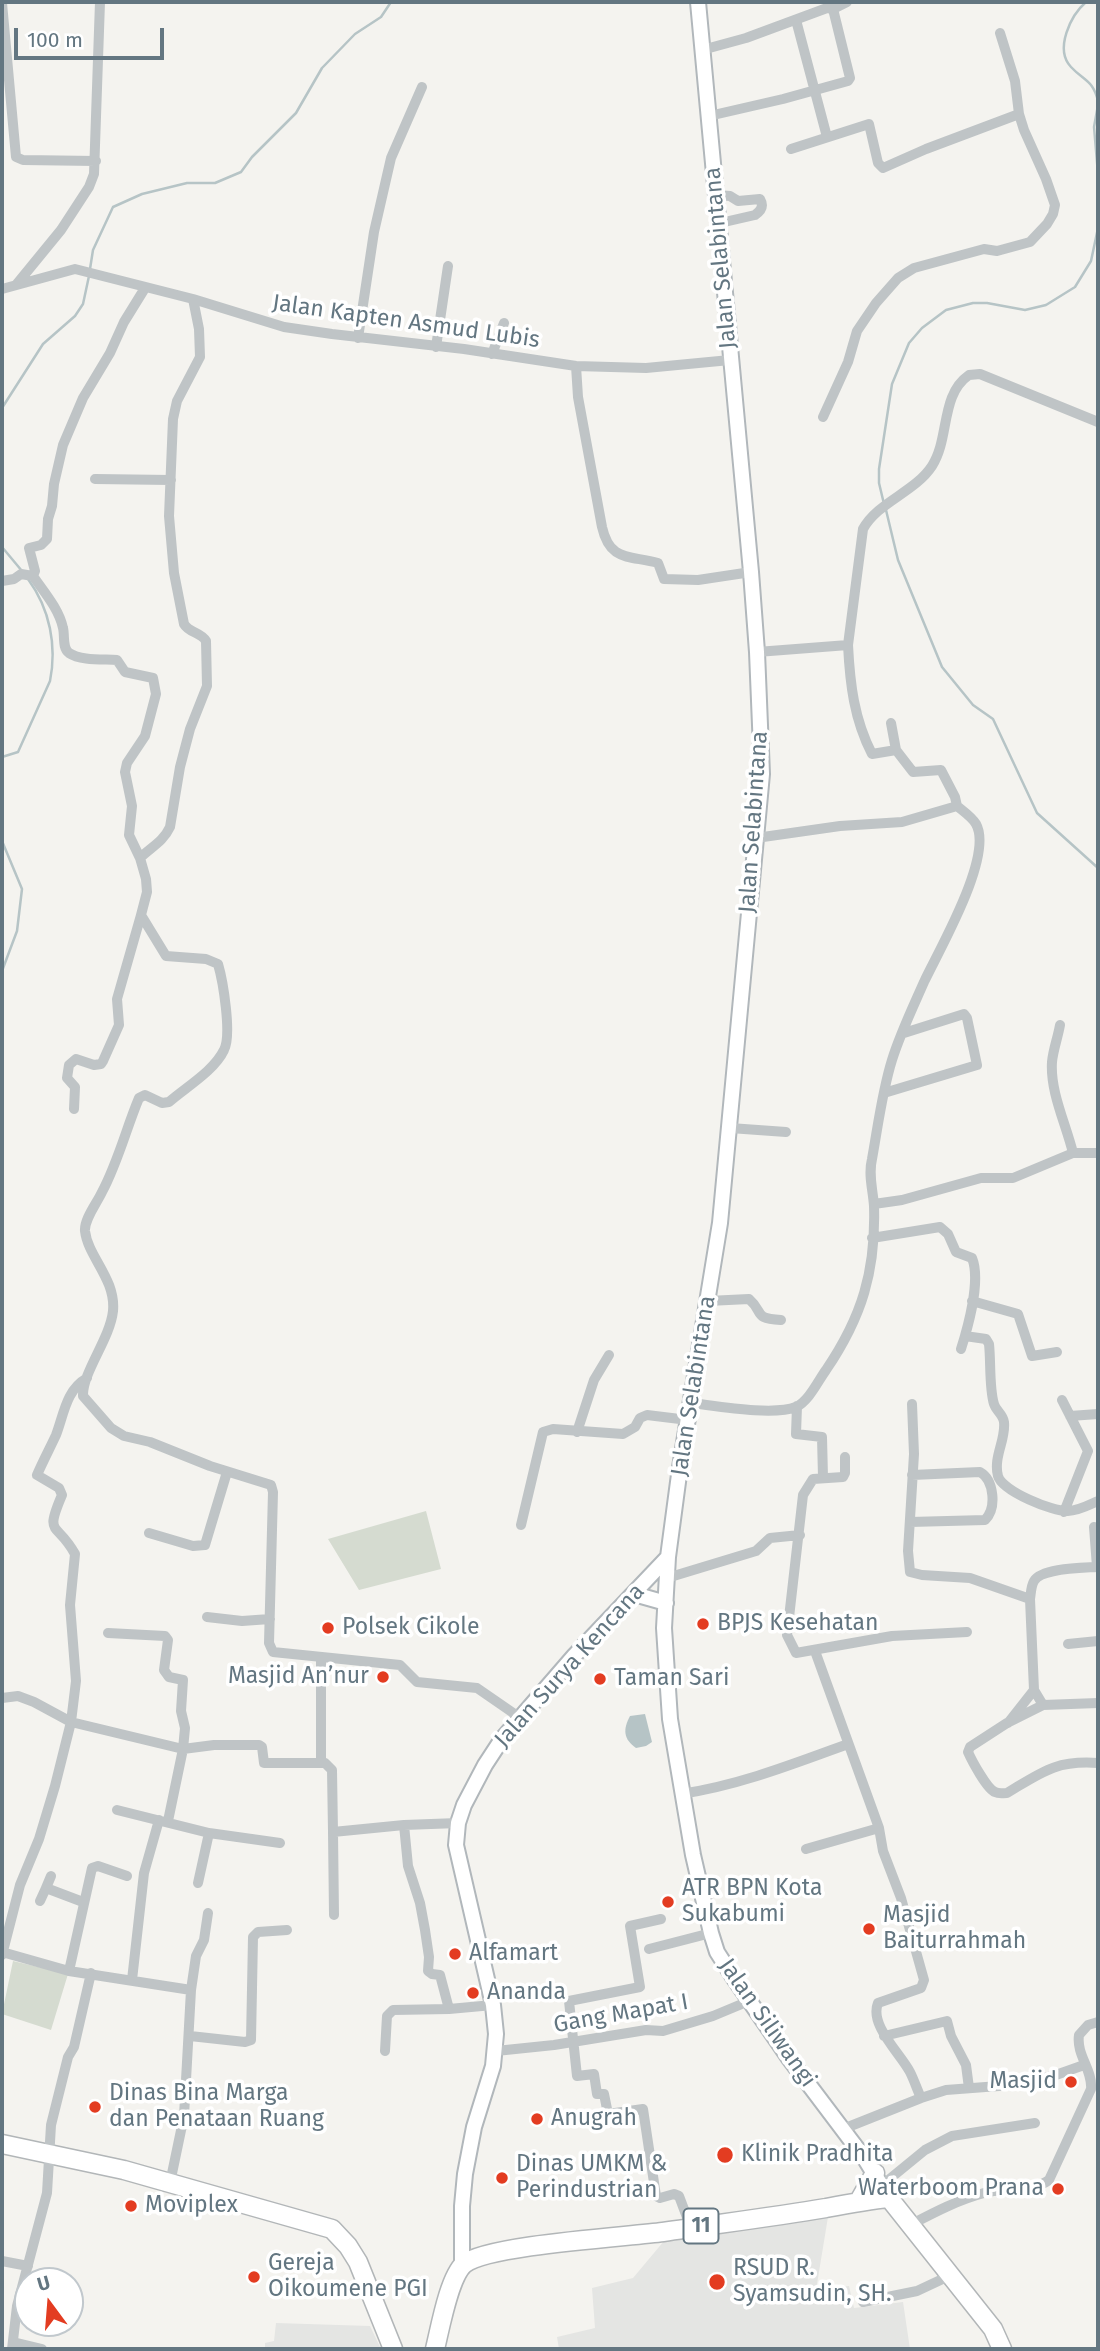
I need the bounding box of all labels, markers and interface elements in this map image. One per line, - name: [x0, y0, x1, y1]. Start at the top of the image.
- scale bar: [18, 14, 168, 58]
- text: 100 m: [27, 27, 83, 53]
- street label: Jalan Selabintana: [699, 166, 743, 350]
- street label: Jalan Kapten Asmud Lubis: [270, 290, 542, 354]
- street label: Jalan Selabintana: [734, 730, 774, 914]
- street label: Jalan Selabintana: [666, 1294, 722, 1478]
- street label: Jalan Surya Kencana: [489, 1578, 651, 1754]
- place label: BPJS Kesehatan: [717, 1610, 878, 1638]
- place label: Polsek Cikole: [342, 1614, 480, 1642]
- marker: BPJS Kesehatan: [695, 1616, 711, 1632]
- marker: Polsek Cikole: [320, 1620, 336, 1636]
- place label: Masjid An’nur: [228, 1663, 369, 1691]
- place label: Taman Sari: [614, 1665, 729, 1693]
- marker: Masjid An’nur: [375, 1669, 391, 1685]
- marker: Taman Sari: [592, 1671, 608, 1687]
- place label: ATR BPN Kota Sukabumi: [682, 1875, 822, 1929]
- marker: ATR BPN Kota Sukabumi: [660, 1894, 676, 1910]
- place label: Masjid Baiturrahmah: [883, 1902, 1026, 1956]
- marker: Masjid Baiturrahmah: [861, 1921, 877, 1937]
- place label: Alfamart: [469, 1940, 558, 1968]
- marker: Alfamart: [447, 1946, 463, 1962]
- street label: Jalan Siliwangi: [712, 1953, 822, 2093]
- place label: Ananda: [487, 1979, 566, 2007]
- marker: Ananda: [465, 1985, 481, 2001]
- street label: Gang Mapat I: [552, 1989, 690, 2039]
- place label: Masjid: [989, 2068, 1057, 2096]
- marker: Masjid: [1063, 2074, 1079, 2090]
- place label: Dinas Bina Marga dan Penataan Ruang: [109, 2080, 324, 2134]
- marker: Dinas Bina Marga dan Penataan Ruang: [87, 2099, 103, 2115]
- place label: Anugrah: [551, 2105, 637, 2133]
- marker: Anugrah: [529, 2111, 545, 2127]
- place label: Klinik Pradhita: [741, 2141, 893, 2169]
- marker: Klinik Pradhita: [715, 2145, 735, 2165]
- place label: Dinas UMKM & Perindustrian: [516, 2151, 667, 2205]
- marker: Dinas UMKM & Perindustrian: [494, 2170, 510, 2186]
- place label: Waterboom Prana: [858, 2175, 1044, 2203]
- marker: Waterboom Prana: [1050, 2181, 1066, 2197]
- place label: Moviplex: [145, 2192, 238, 2220]
- marker: Moviplex: [123, 2198, 139, 2214]
- road number: 11: [684, 2208, 718, 2244]
- place label: Gereja Oikoumene PGI: [268, 2250, 428, 2304]
- place label: RSUD R. Syamsudin, SH.: [733, 2255, 892, 2309]
- north arrow: [14, 2267, 84, 2337]
- marker: Gereja Oikoumene PGI: [246, 2269, 262, 2285]
- text: U: [35, 2270, 53, 2296]
- marker: RSUD R. Syamsudin, SH.: [707, 2272, 727, 2292]

